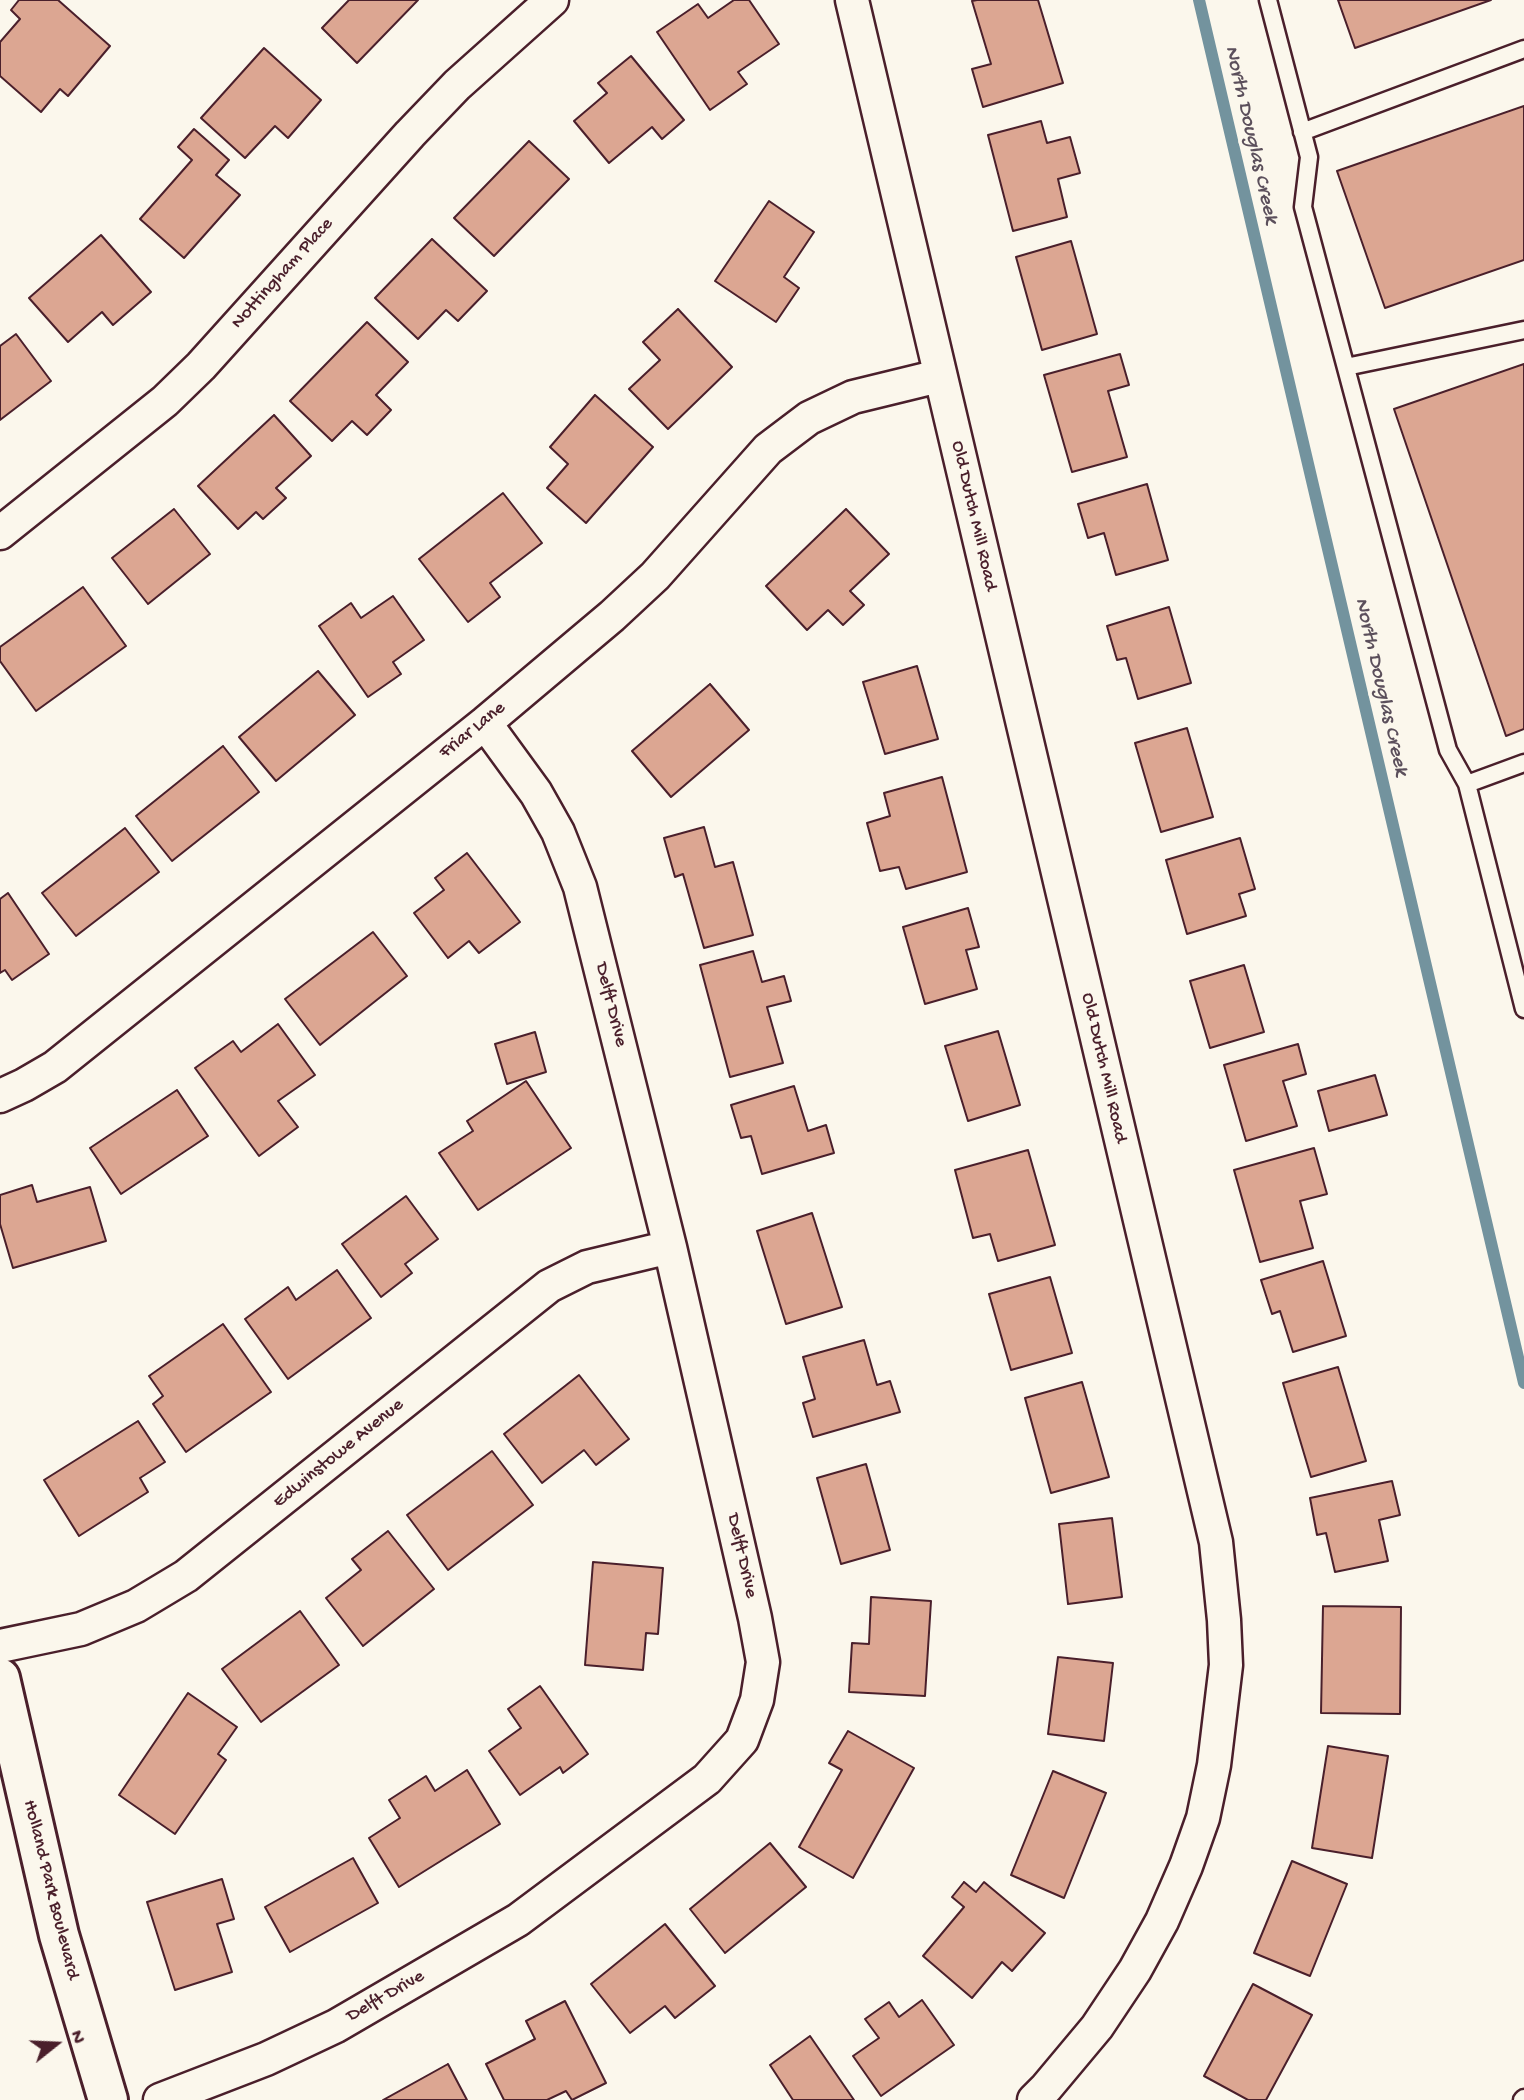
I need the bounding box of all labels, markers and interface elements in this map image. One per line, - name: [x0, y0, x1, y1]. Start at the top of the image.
- water label: North Douglas Creek: [1217, 43, 1283, 227]
- street label: Nottingham Place: [227, 214, 339, 334]
- street label: Old Dutch Mill Road: [945, 439, 1001, 593]
- water label: North Douglas Creek: [1347, 595, 1413, 779]
- street label: Friar Lane: [435, 697, 511, 765]
- street label: Delft Drive: [589, 961, 631, 1049]
- street label: Old Dutch Mill Road: [1075, 991, 1131, 1145]
- street label: Edwinstowe Avenue: [269, 1394, 409, 1514]
- street label: Delft Drive: [720, 1512, 762, 1600]
- street label: Holland Park Boulevard: [17, 1798, 83, 1982]
- street label: Delft Drive: [343, 1966, 429, 2028]
- north arrow: [21, 2009, 91, 2079]
- text: N: [64, 2028, 89, 2047]

